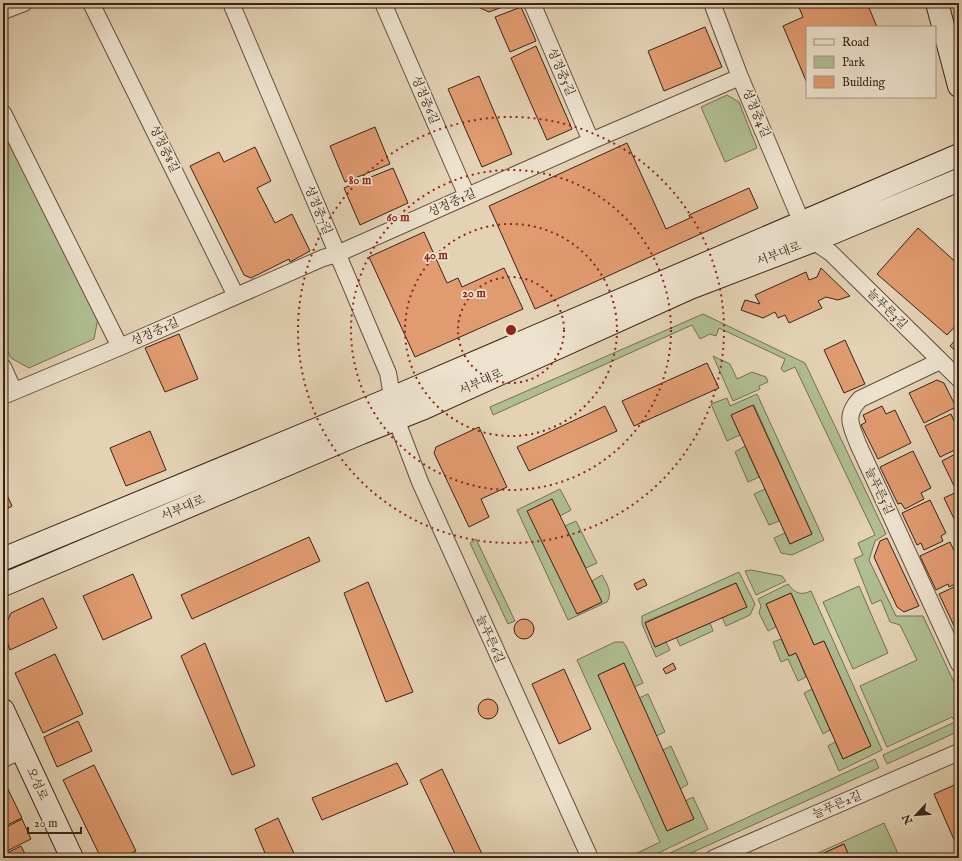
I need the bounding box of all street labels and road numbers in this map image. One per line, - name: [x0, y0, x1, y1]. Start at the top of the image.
- street label: 성정중5길: [544, 46, 578, 98]
- street label: 성정중6길: [408, 73, 442, 127]
- street label: 성정중4길: [739, 86, 773, 140]
- street label: 성정중8길: [146, 123, 182, 175]
- street label: 성정중7길: [301, 183, 335, 237]
- street label: 성정중1길: [426, 186, 478, 220]
- street label: 서부대로: [755, 239, 804, 269]
- street label: 늘푸른3길: [864, 286, 910, 332]
- street label: 성정중1길: [129, 315, 181, 349]
- street label: 서부대로: [457, 366, 506, 398]
- street label: 늘푸른5길: [861, 465, 897, 517]
- street label: 서부대로: [159, 492, 208, 524]
- street label: 늘푸른6길: [473, 612, 507, 666]
- street label: 오성로: [23, 765, 51, 803]
- street label: 늘푸른2길: [810, 788, 864, 822]

